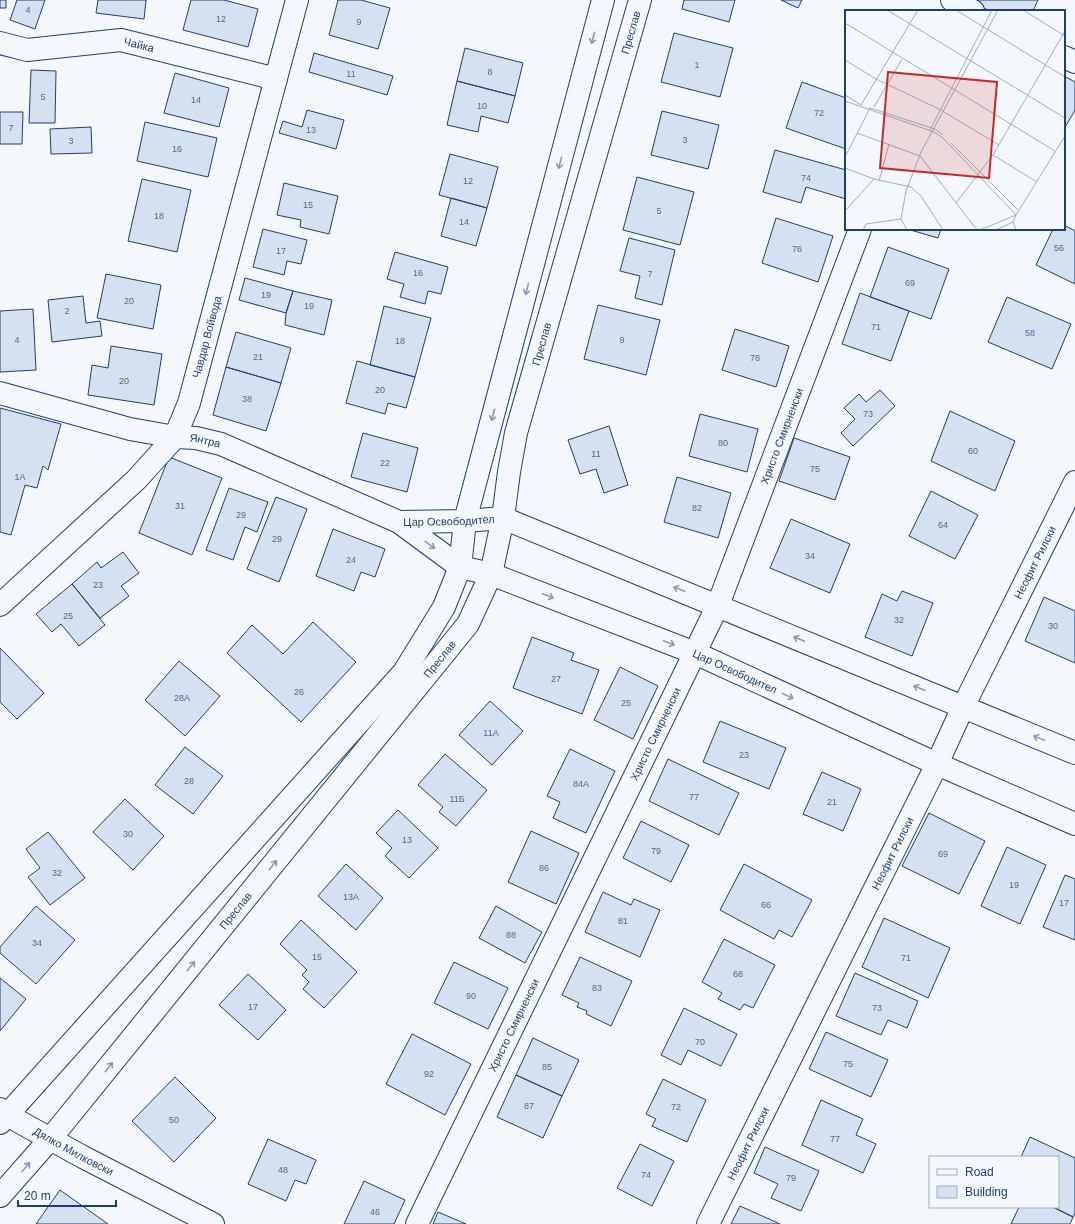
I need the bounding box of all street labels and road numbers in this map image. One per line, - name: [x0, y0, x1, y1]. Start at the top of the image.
- street label: Преслав: [619, 10, 643, 55]
- street label: Чайка: [123, 35, 156, 54]
- street label: Чавдар Войвода: [190, 294, 224, 379]
- street label: Преслав: [530, 321, 553, 367]
- street label: Христо Смирненски: [758, 386, 805, 486]
- street label: Янтра: [189, 432, 223, 450]
- street label: Цар Освободител: [403, 513, 495, 528]
- street label: Неофит Рилски: [1012, 524, 1058, 601]
- street label: Преслав: [421, 638, 458, 680]
- street label: Цар Освободител: [691, 647, 779, 696]
- street label: Христо Смирненски: [628, 685, 683, 782]
- street label: Неофит Рилски: [869, 815, 916, 892]
- street label: Преслав: [217, 890, 254, 932]
- street label: Христо Смирненски: [486, 977, 541, 1074]
- street label: Неофит Рилски: [725, 1105, 771, 1182]
- street label: Дялко Милковски: [31, 1125, 115, 1178]

